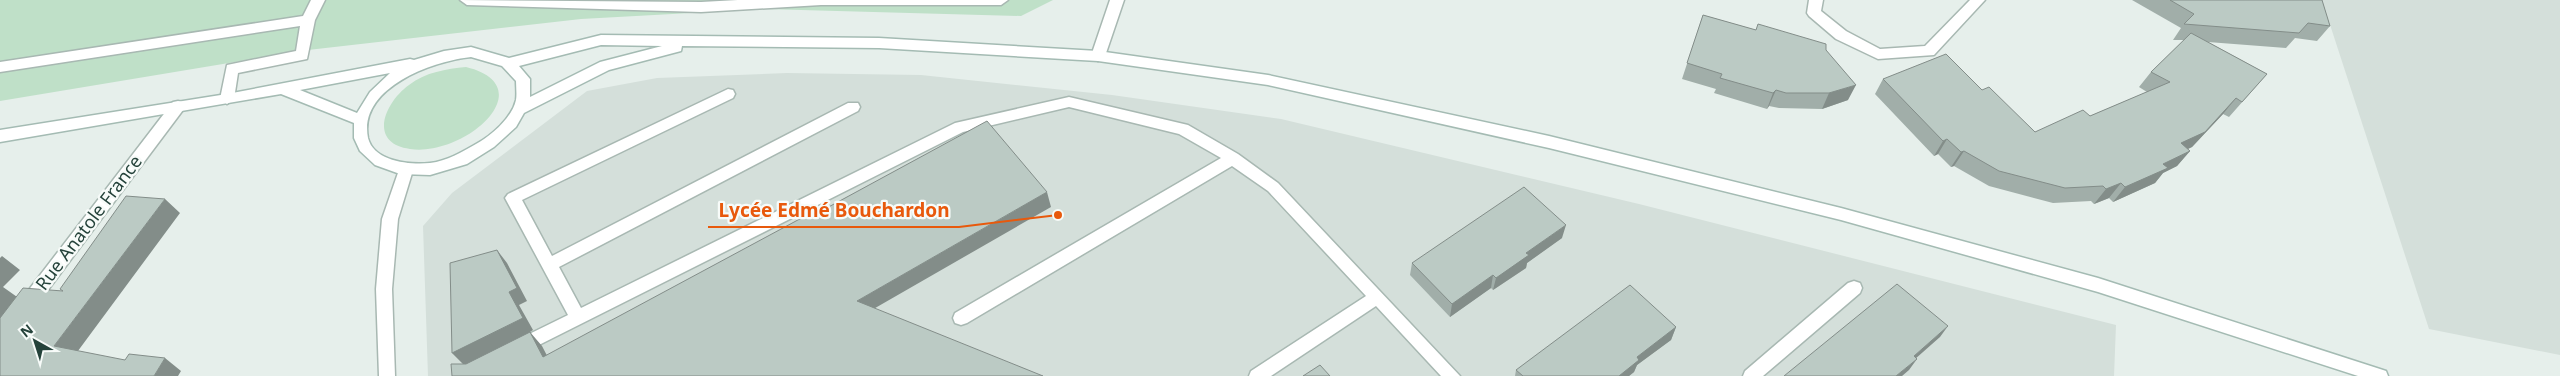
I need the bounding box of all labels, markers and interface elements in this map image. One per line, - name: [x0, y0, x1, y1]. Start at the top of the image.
- street label: Rue Anatole France: [30, 150, 147, 295]
- callout: Lycée Edmé Bouchardon: [708, 193, 959, 227]
- text: Lycée Edmé Bouchardon: [718, 197, 950, 223]
- north arrow: [10, 316, 60, 366]
- text: N: [16, 320, 37, 341]

